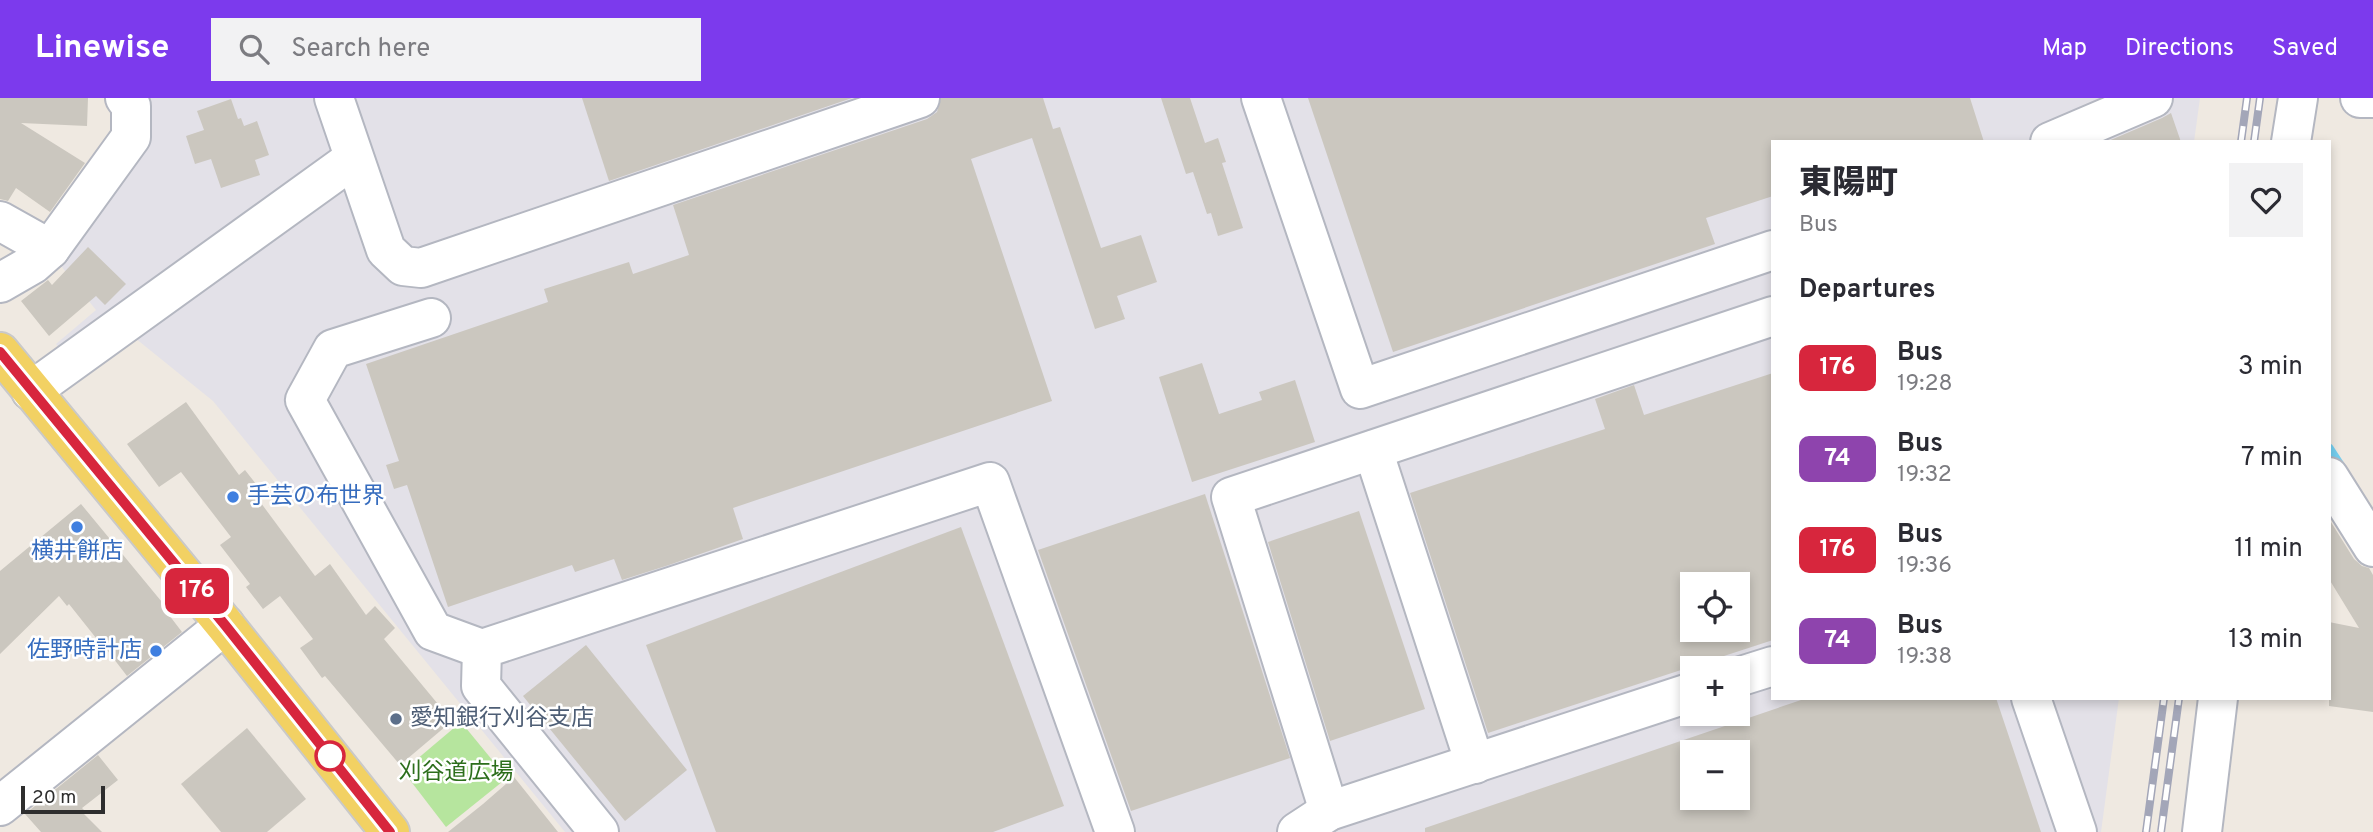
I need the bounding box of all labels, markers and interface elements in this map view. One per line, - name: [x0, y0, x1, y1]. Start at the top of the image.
- search box: [211, 18, 701, 81]
- text: Linewise: [35, 28, 169, 70]
- icon: search: [235, 30, 273, 68]
- text: Search here: [291, 33, 430, 66]
- text: Map: [2042, 34, 2087, 64]
- text: Directions: [2125, 34, 2234, 64]
- text: Saved: [2272, 34, 2338, 64]
- button: heart: [2229, 163, 2303, 237]
- text: 東陽町: [1799, 164, 1898, 206]
- text: Bus: [1799, 211, 1838, 240]
- text: Departures: [1799, 274, 1936, 307]
- text: Bus: [1897, 337, 1943, 370]
- text: 3 min: [2238, 351, 2303, 384]
- text: 176: [1819, 353, 1856, 383]
- text: 19:28: [1897, 370, 1953, 399]
- text: Bus: [1897, 428, 1943, 461]
- text: 7 min: [2241, 442, 2303, 475]
- text: 74: [1824, 444, 1851, 474]
- text: 19:32: [1897, 461, 1952, 490]
- place label: 手芸の布世界: [247, 483, 385, 512]
- marker: 手芸の布世界: [225, 489, 241, 505]
- marker: 横井餅店: [69, 519, 85, 535]
- text: Bus: [1897, 519, 1943, 552]
- text: 11 min: [2234, 533, 2303, 566]
- text: 176: [1819, 535, 1856, 565]
- place label: 横井餅店: [31, 538, 123, 567]
- text: 19:36: [1897, 552, 1952, 581]
- line badge: 176: [157, 568, 237, 614]
- map controls: [1680, 572, 1750, 810]
- button: locate: [1680, 572, 1750, 642]
- text: 176: [179, 576, 215, 606]
- text: Bus: [1897, 610, 1943, 643]
- text: 13 min: [2228, 624, 2303, 657]
- text: 74: [1824, 626, 1851, 656]
- place label: 佐野時計店: [27, 637, 142, 666]
- marker: 佐野時計店: [148, 643, 164, 659]
- text: 19:38: [1897, 643, 1952, 672]
- button: +: [1680, 656, 1750, 726]
- place label: 愛知銀行刈谷支店: [410, 705, 594, 734]
- marker: 愛知銀行刈谷支店: [388, 711, 404, 727]
- button: −: [1680, 740, 1750, 810]
- unlabelled marker: [315, 741, 345, 771]
- park label: 刈谷道広場: [399, 759, 514, 788]
- scale bar: [21, 783, 105, 815]
- text: 20 m: [32, 786, 76, 810]

